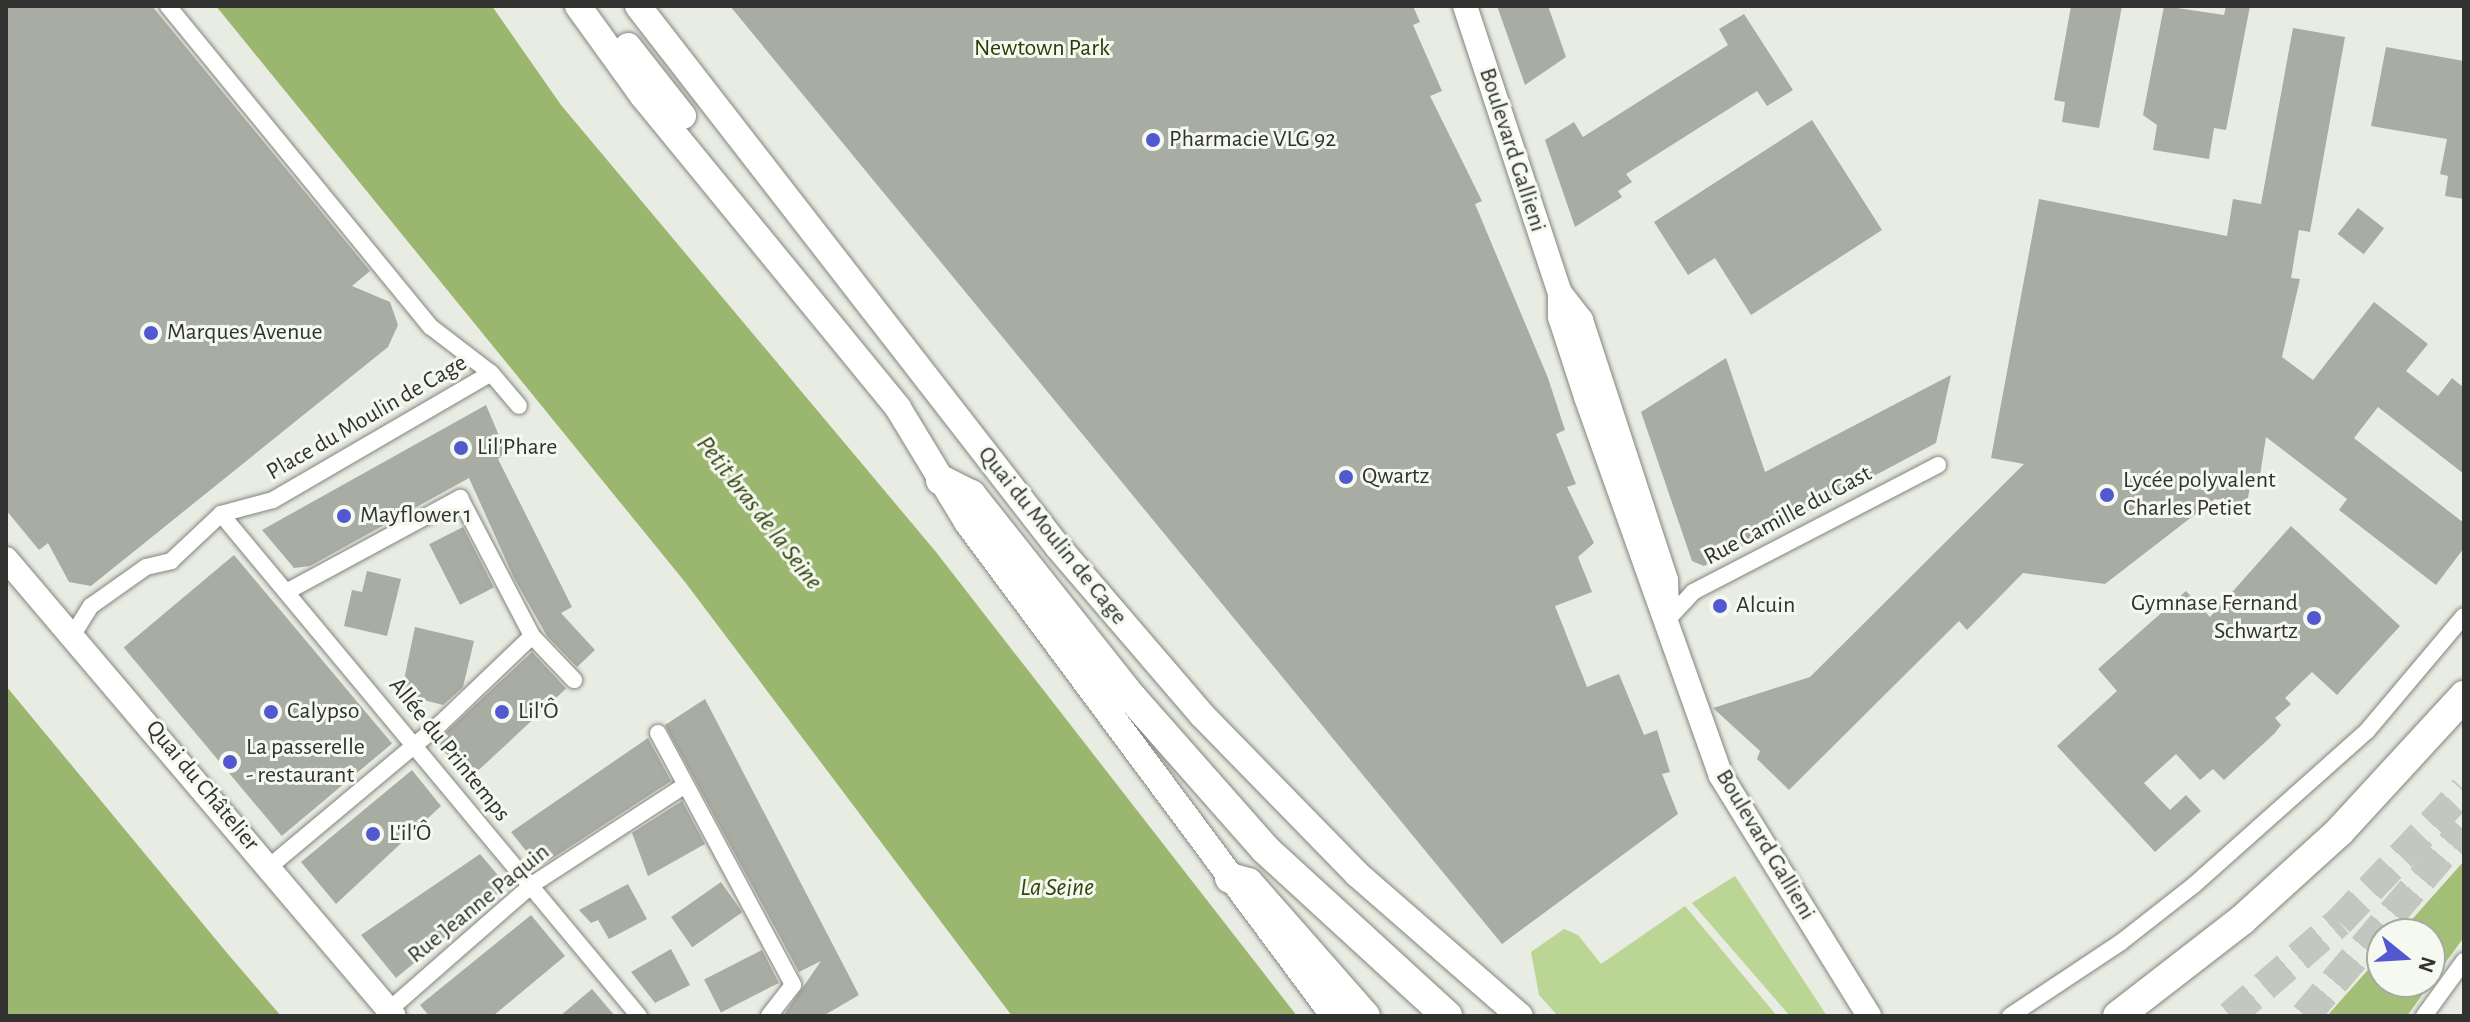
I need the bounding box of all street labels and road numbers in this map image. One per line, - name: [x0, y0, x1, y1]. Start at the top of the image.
- street label: Boulevard Gallieni: [1472, 64, 1552, 236]
- street label: Place du Moulin de Cage: [262, 349, 472, 487]
- street label: Quai du Moulin de Cage: [971, 441, 1133, 631]
- street label: Rue Camille du Gast: [1699, 460, 1877, 572]
- street label: Allée du Printemps: [382, 672, 516, 828]
- street label: Quai du Châtelier: [139, 715, 265, 857]
- street label: Boulevard Gallieni: [1709, 764, 1821, 926]
- street label: Rue Jeanne Paquin: [402, 838, 556, 970]

